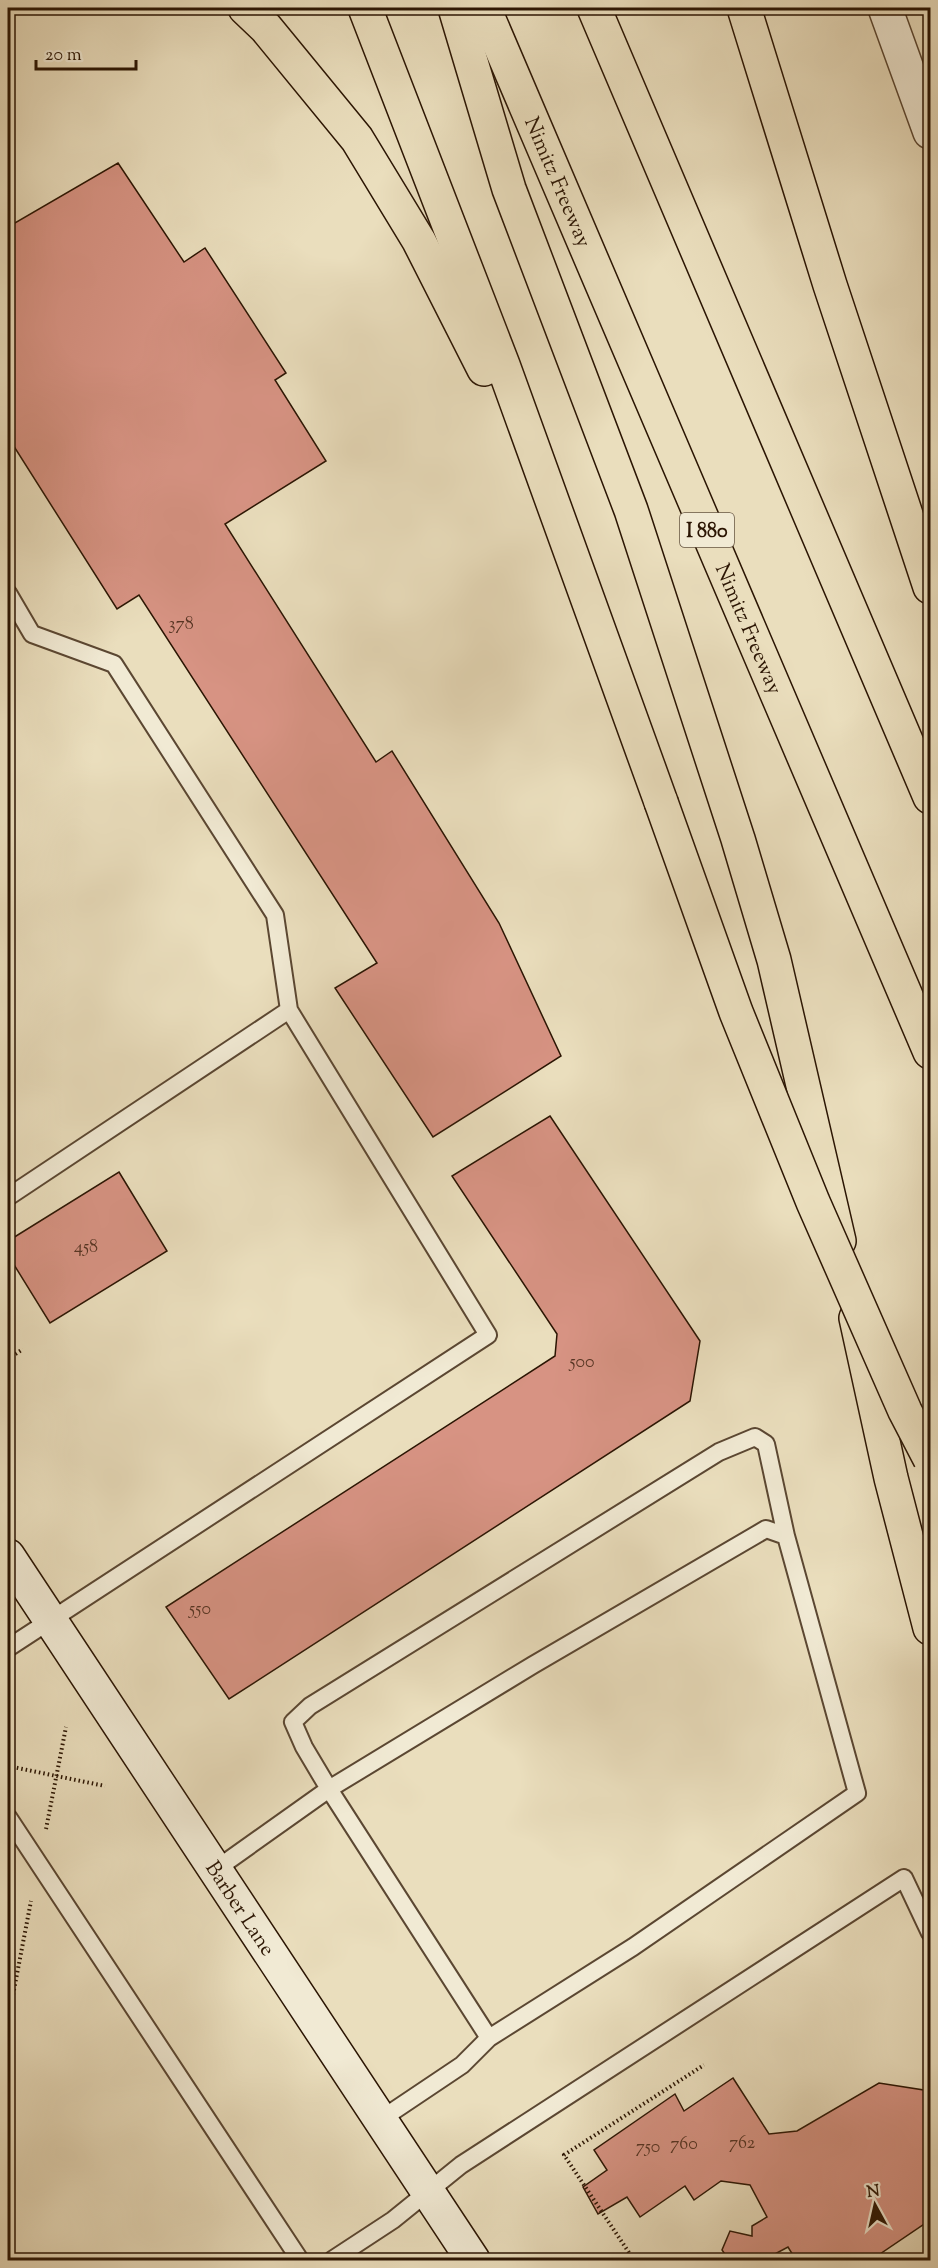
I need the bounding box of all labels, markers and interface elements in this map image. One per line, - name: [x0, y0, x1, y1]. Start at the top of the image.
- scale bar: [36, 33, 136, 71]
- text: 20 m: [45, 43, 82, 69]
- street label: Nimitz Freeway: [515, 113, 598, 253]
- road number: I 880: [680, 513, 734, 547]
- street label: Nimitz Freeway: [706, 559, 789, 700]
- house number: 378: [168, 612, 194, 638]
- house number: 458: [74, 1235, 98, 1261]
- house number: 500: [568, 1350, 595, 1376]
- house number: 550: [188, 1597, 211, 1623]
- street label: Barber Lane: [197, 1856, 281, 1963]
- house number: 762: [729, 2131, 756, 2157]
- house number: 760: [670, 2132, 698, 2158]
- house number: 750: [636, 2135, 660, 2161]
- north arrow: [845, 2175, 905, 2235]
- text: N: [865, 2180, 881, 2205]

